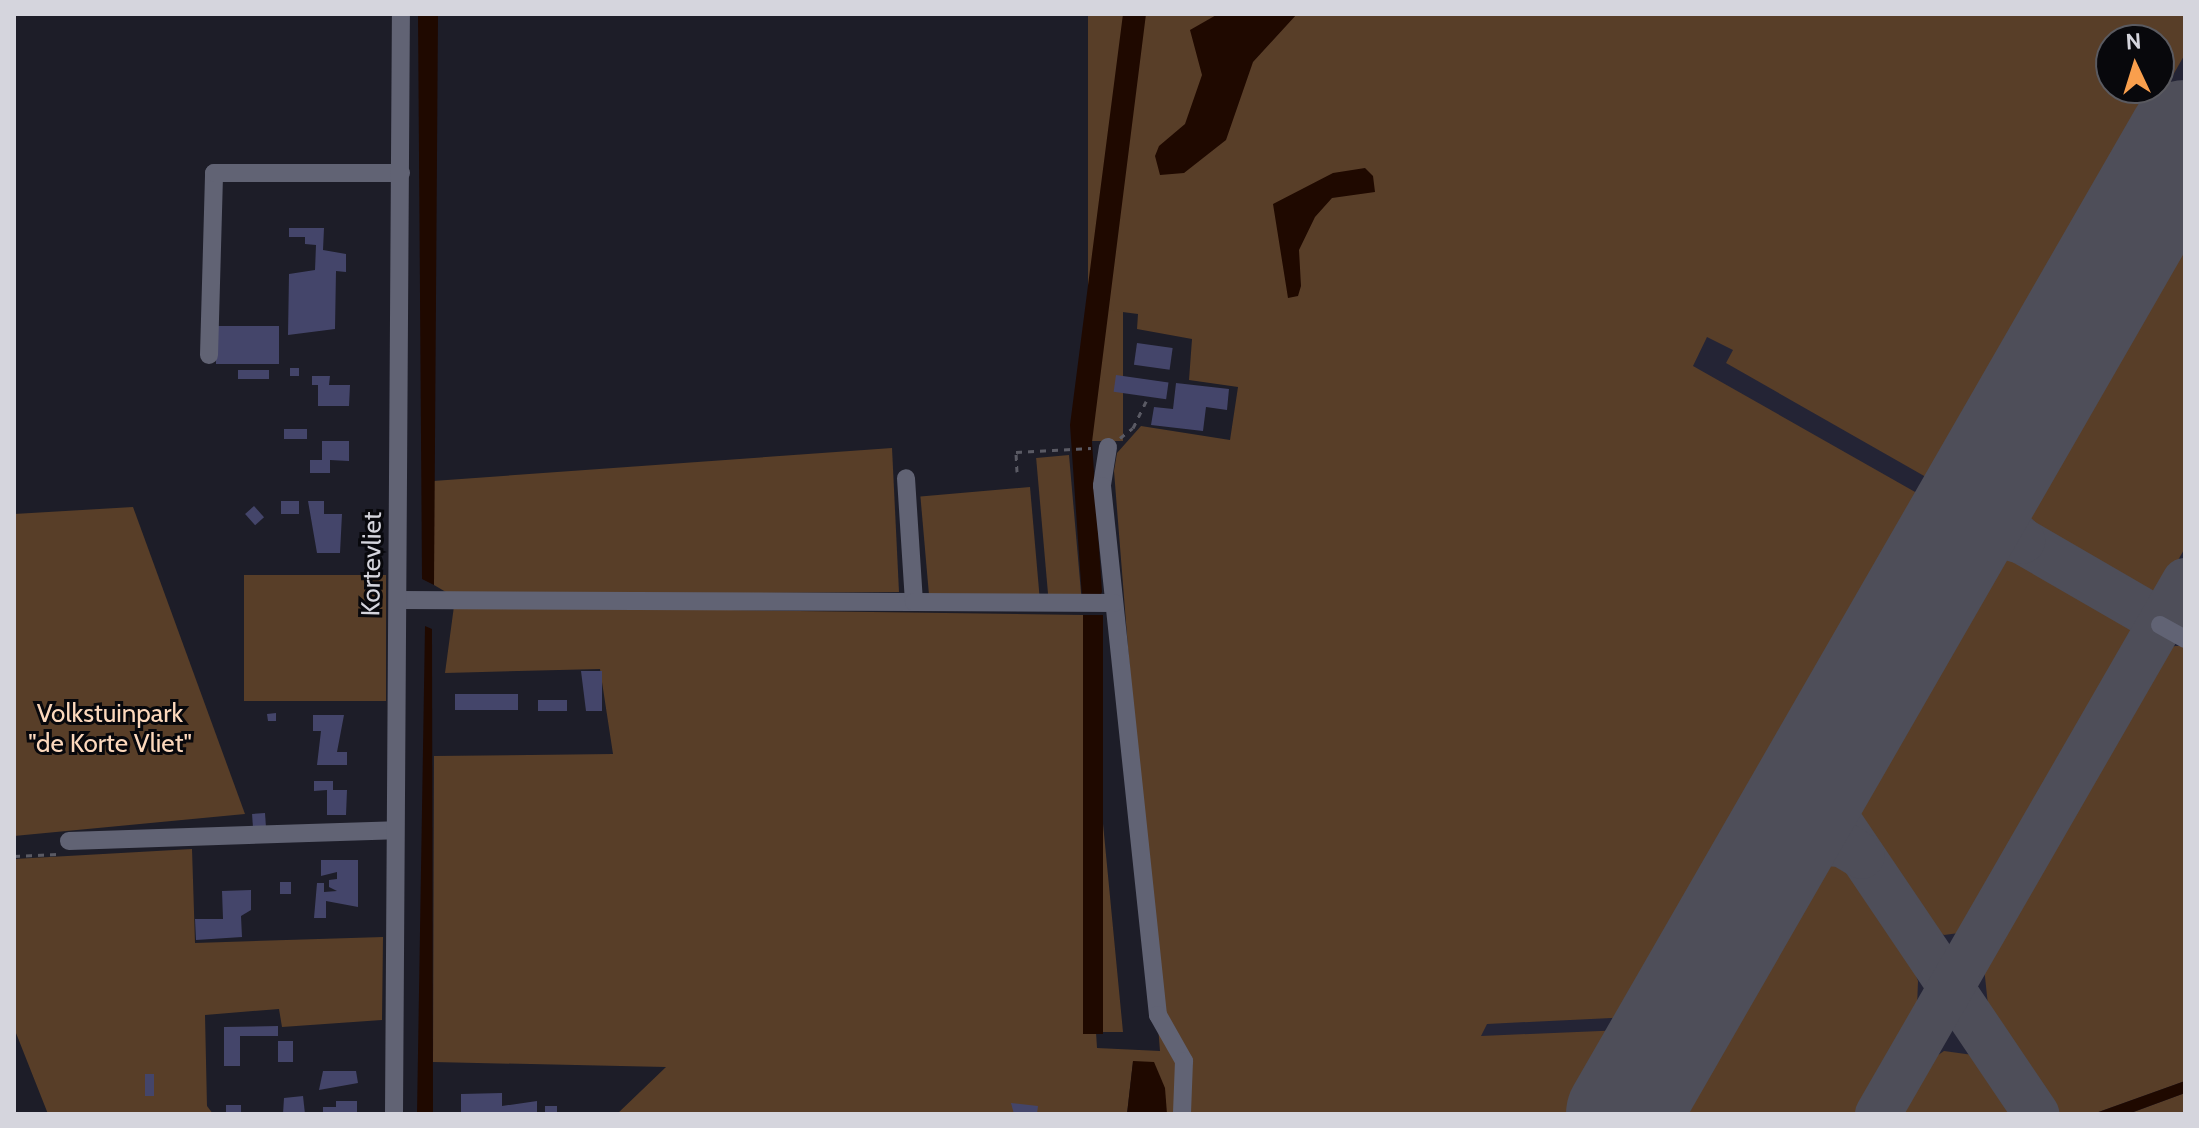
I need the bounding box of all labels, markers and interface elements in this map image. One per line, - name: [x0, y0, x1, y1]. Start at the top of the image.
- north arrow: [2095, 24, 2175, 104]
- text: N: [2125, 28, 2142, 56]
- street label: Kortevliet: [355, 511, 389, 617]
- park label: Volkstuinpark "de Korte Vliet": [28, 698, 192, 760]

